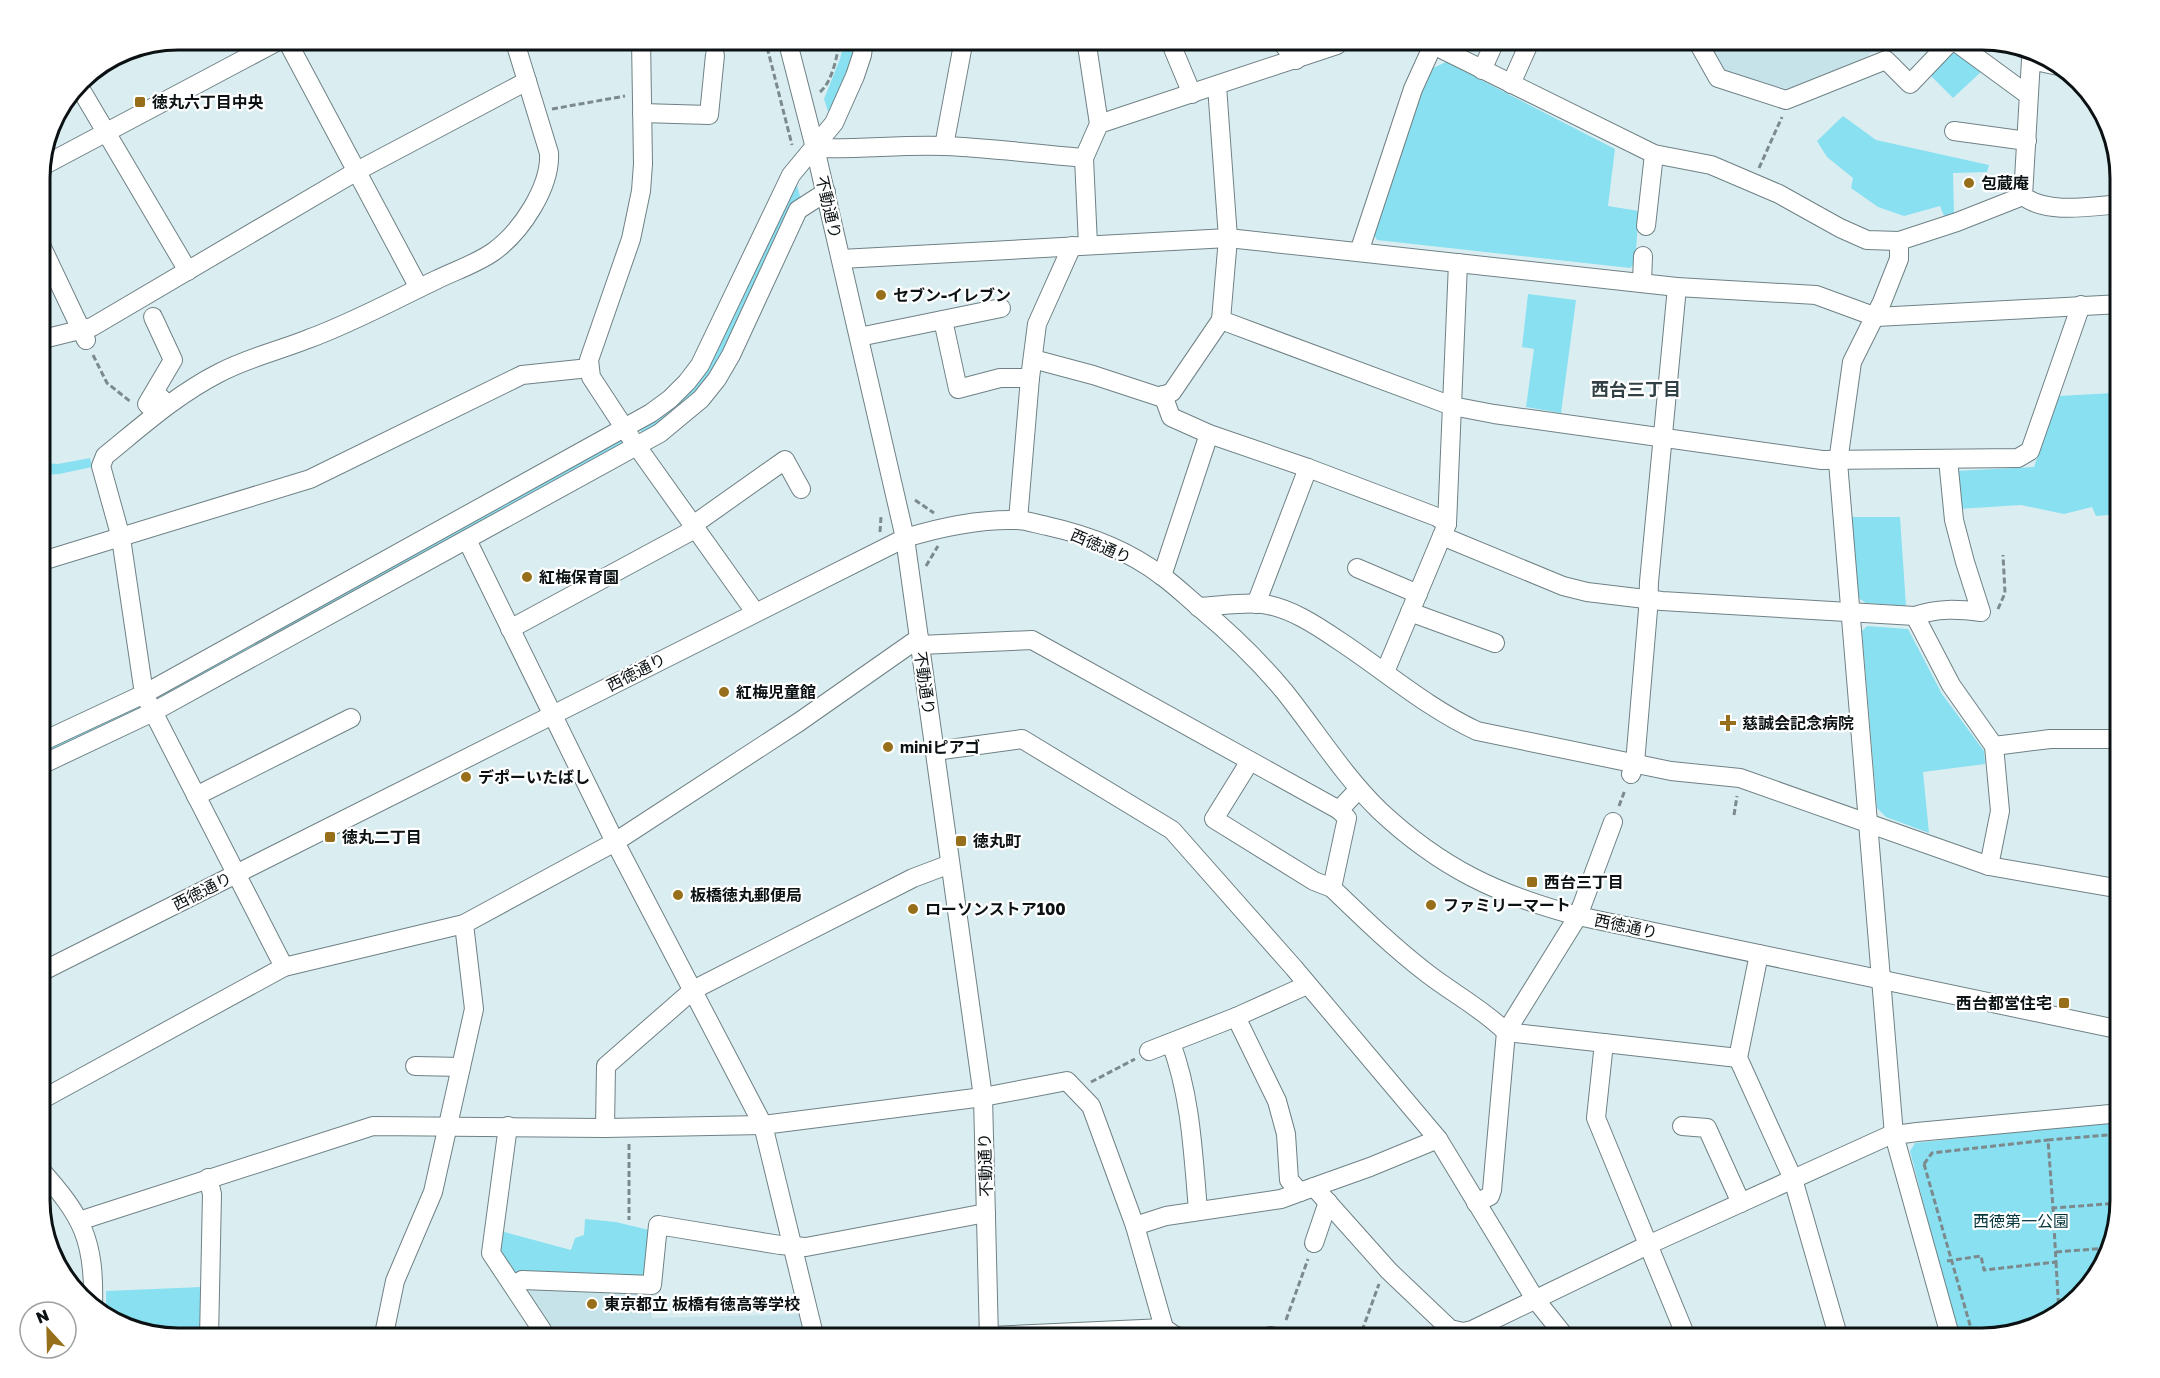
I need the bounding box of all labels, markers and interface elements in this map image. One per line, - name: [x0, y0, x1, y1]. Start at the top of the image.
- place label: 徳丸六丁目中央: [152, 92, 264, 112]
- marker: 徳丸六丁目中央: [133, 95, 147, 109]
- place label: 包蔵庵: [1981, 173, 2029, 193]
- street label: 不動通り: [812, 174, 846, 240]
- marker: 包蔵庵: [1962, 176, 1976, 190]
- place label: セブン-イレブン: [893, 285, 1011, 305]
- marker: セブン-イレブン: [874, 288, 888, 302]
- district label: 西台三丁目: [1591, 378, 1681, 400]
- street label: 西徳通り: [1068, 524, 1134, 568]
- place label: 紅梅保育園: [539, 567, 619, 587]
- marker: 紅梅保育園: [520, 570, 534, 584]
- street label: 西徳通り: [603, 649, 669, 695]
- street label: 不動通り: [911, 650, 939, 716]
- place label: 紅梅児童館: [736, 682, 816, 702]
- marker: 紅梅児童館: [717, 685, 731, 699]
- place label: 慈誠会記念病院: [1742, 713, 1854, 733]
- marker: 慈誠会記念病院: [1719, 714, 1737, 732]
- place label: miniピアゴ: [900, 737, 980, 757]
- marker: miniピアゴ: [881, 740, 895, 754]
- place label: デポーいたばし: [478, 767, 590, 787]
- marker: デポーいたばし: [459, 770, 473, 784]
- place label: 徳丸二丁目: [342, 827, 422, 847]
- marker: 徳丸二丁目: [323, 830, 337, 844]
- place label: 徳丸町: [973, 831, 1021, 851]
- marker: 徳丸町: [954, 834, 968, 848]
- street label: 西徳通り: [169, 868, 235, 914]
- place label: 西台三丁目: [1544, 872, 1624, 892]
- marker: 西台三丁目: [1525, 875, 1539, 889]
- place label: 板橋徳丸郵便局: [690, 885, 802, 905]
- marker: 板橋徳丸郵便局: [671, 888, 685, 902]
- place label: ファミリーマート: [1443, 895, 1571, 915]
- marker: ファミリーマート: [1424, 898, 1438, 912]
- place label: ローソンストア100: [925, 899, 1066, 919]
- marker: ローソンストア100: [906, 902, 920, 916]
- street label: 西徳通り: [1593, 910, 1659, 942]
- place label: 西台都営住宅: [1956, 993, 2052, 1013]
- marker: 西台都営住宅: [2057, 996, 2071, 1010]
- street label: 不動通り: [974, 1133, 996, 1197]
- park label: 西徳第一公園: [1973, 1211, 2069, 1231]
- place label: 東京都立 板橋有徳高等学校: [604, 1294, 800, 1314]
- marker: 東京都立 板橋有徳高等学校: [585, 1297, 599, 1311]
- north arrow: [18, 1300, 78, 1360]
- text: N: [33, 1305, 52, 1328]

